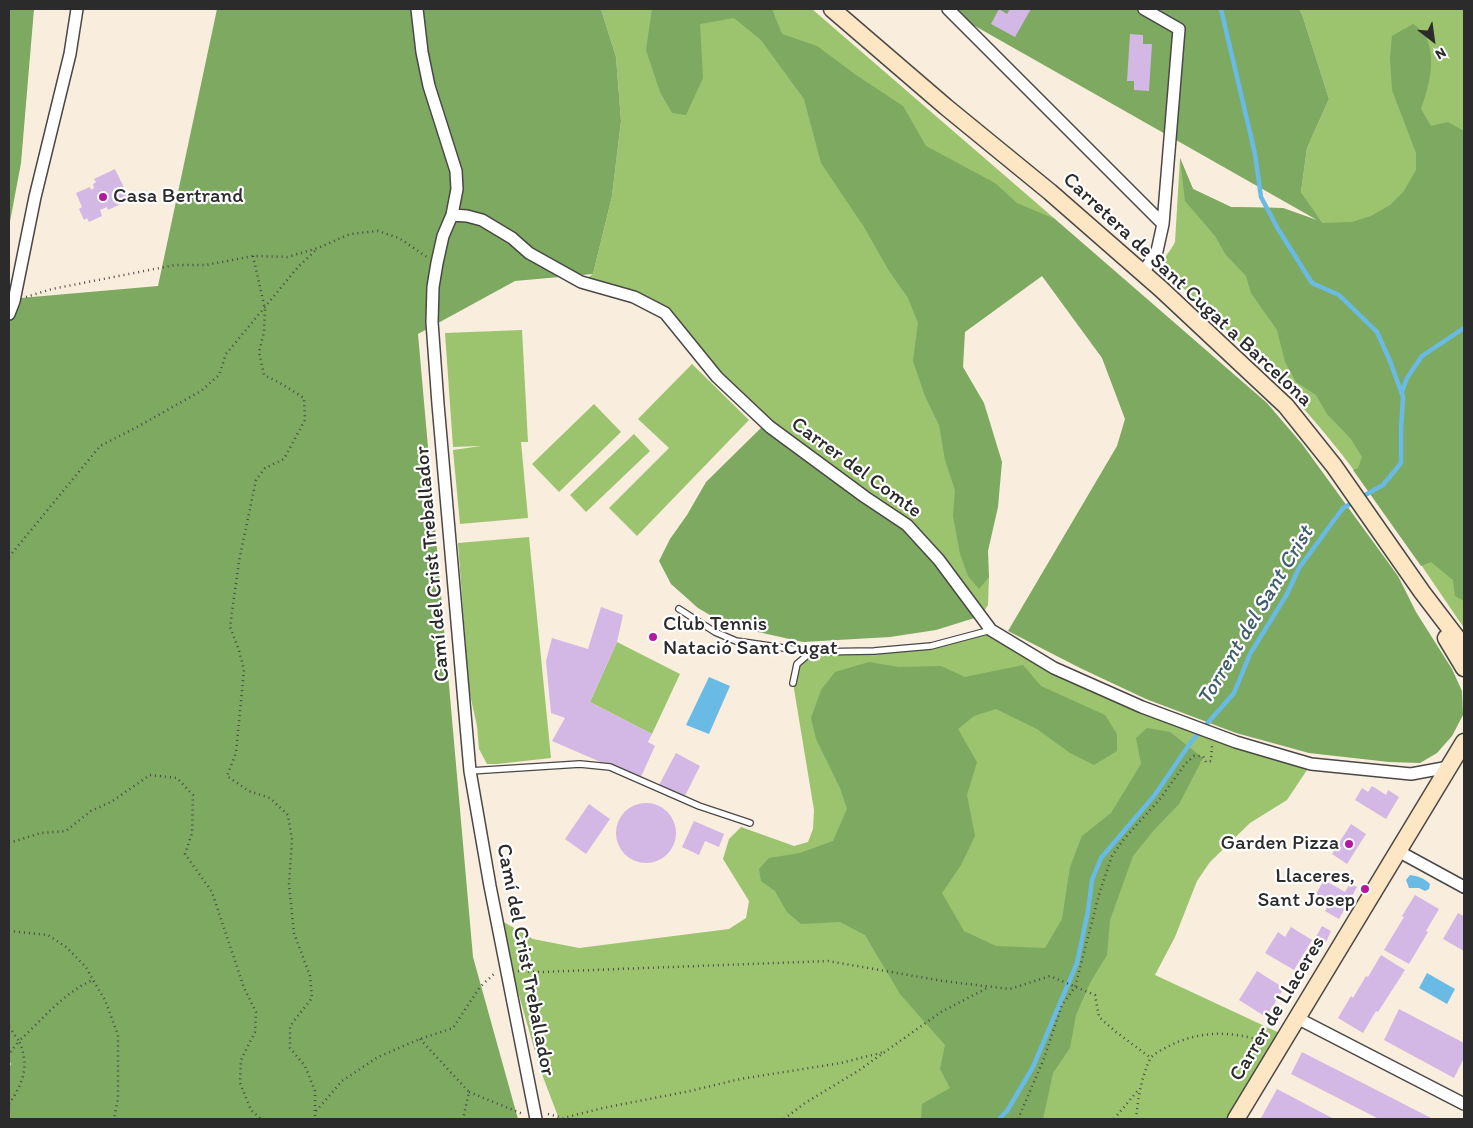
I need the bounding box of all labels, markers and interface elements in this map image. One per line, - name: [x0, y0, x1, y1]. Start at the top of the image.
- north arrow: [1408, 15, 1458, 65]
- text: N: [1432, 44, 1449, 63]
- street label: Carretera de Sant Cugat a Barcelona: [1057, 168, 1317, 412]
- place label: Casa Bertrand: [113, 184, 243, 210]
- marker: Casa Bertrand: [97, 191, 109, 203]
- street label: Carrer del Comte: [786, 412, 926, 524]
- street label: Camí del Crist Treballador: [410, 445, 456, 683]
- water label: Torrent del Sant Crist: [1192, 522, 1320, 710]
- place label: Club Tennis Natació Sant Cugat: [663, 612, 838, 662]
- marker: Club Tennis Natació Sant Cugat: [647, 631, 659, 643]
- place label: Garden Pizza: [1220, 831, 1339, 857]
- marker: Garden Pizza: [1343, 838, 1355, 850]
- street label: Camí del Crist Treballador: [490, 842, 560, 1078]
- place label: Llaceres, Sant Josep: [1258, 864, 1355, 914]
- marker: Llaceres, Sant Josep: [1359, 883, 1371, 895]
- street label: Carrer de Llaceres: [1225, 932, 1331, 1086]

